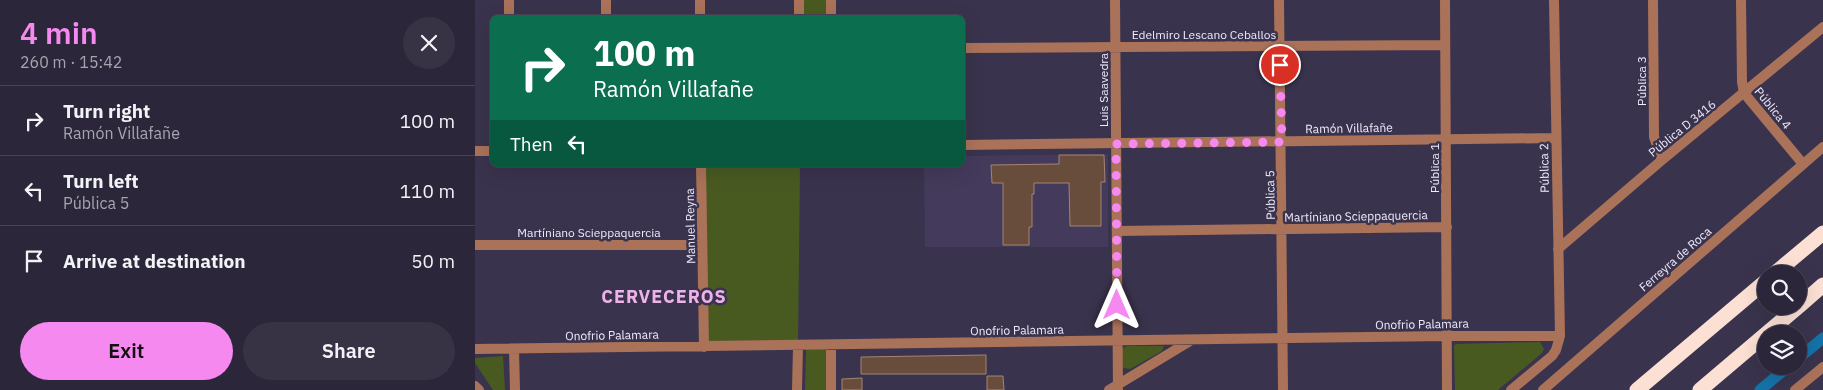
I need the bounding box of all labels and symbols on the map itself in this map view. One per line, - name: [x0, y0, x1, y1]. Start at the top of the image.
- street label: Edelmiro Lescano Ceballos: [1132, 27, 1276, 42]
- pin: [1259, 44, 1301, 86]
- street label: Luis Saavedra: [1096, 52, 1111, 127]
- street label: Pública 3: [1634, 56, 1649, 106]
- street label: Pública 4: [1752, 84, 1794, 132]
- street label: Pública D 3416: [1645, 96, 1719, 160]
- street label: Ramón Villafañe: [1305, 120, 1393, 136]
- street label: Pública 1: [1427, 143, 1442, 193]
- street label: Pública 2: [1536, 143, 1552, 193]
- street label: Pública 5: [1262, 170, 1278, 220]
- street label: Manuel Reyna: [682, 187, 698, 264]
- street label: Martíniano Scieppaquercia: [1284, 207, 1428, 225]
- street label: Ferreyra de Roca: [1636, 223, 1715, 294]
- street label: Martíniano Scieppaquercia: [517, 225, 661, 240]
- position arrow: [1090, 278, 1142, 330]
- district label: CERVECEROS: [601, 285, 727, 308]
- street label: Onofrio Palamara: [1375, 316, 1470, 332]
- street label: Onofrio Palamara: [970, 322, 1065, 338]
- street label: Onofrio Palamara: [565, 327, 660, 343]

